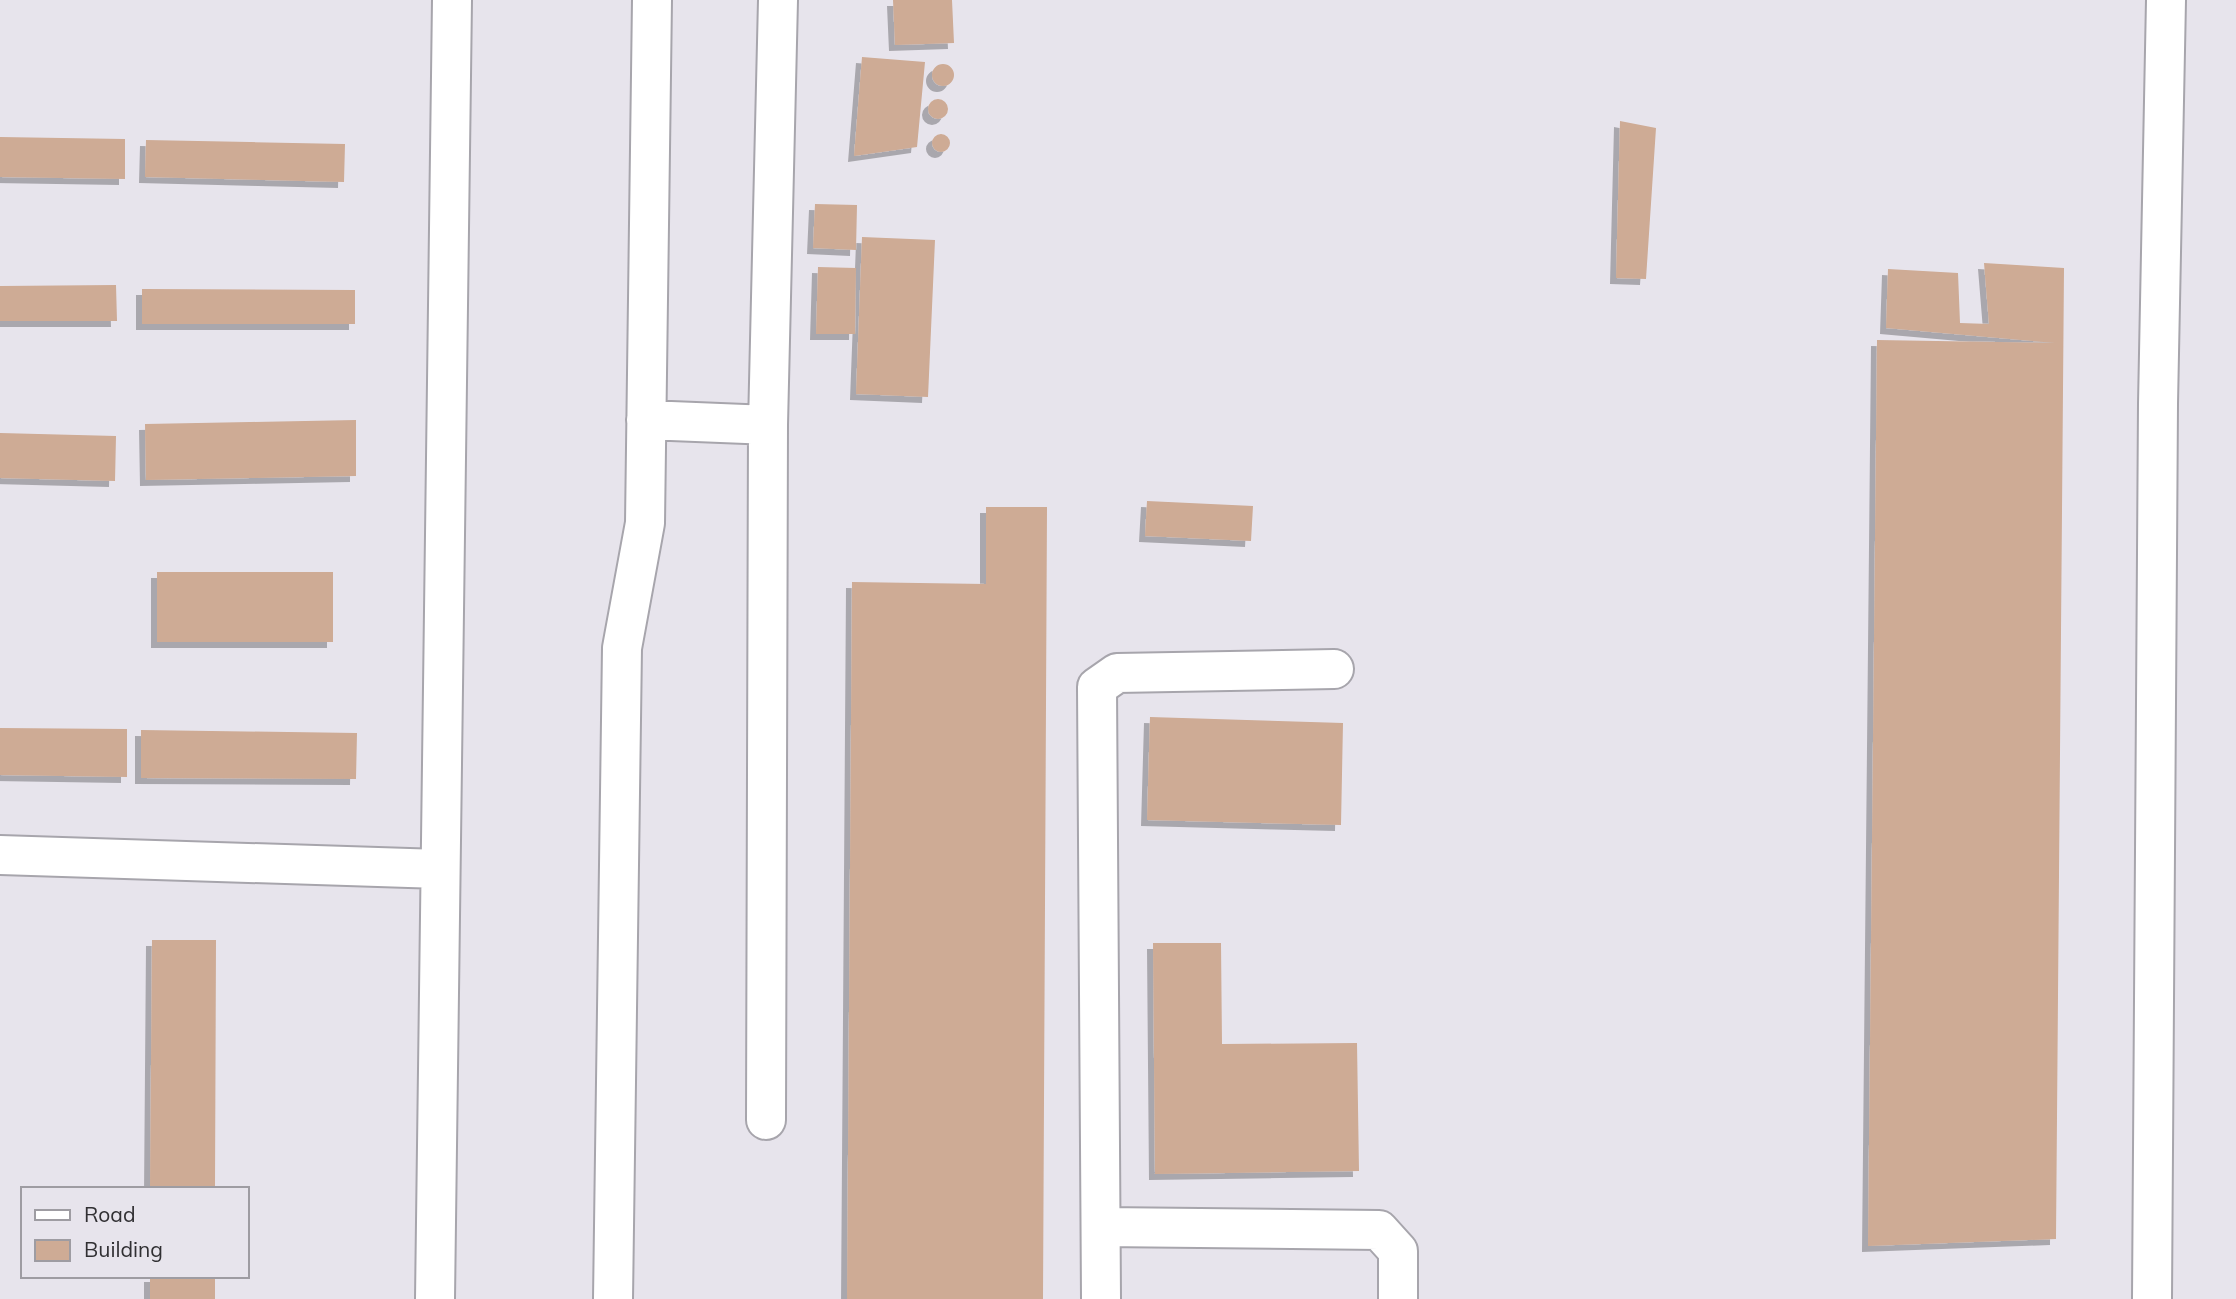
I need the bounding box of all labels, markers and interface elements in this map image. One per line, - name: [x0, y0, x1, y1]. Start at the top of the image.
- legend: [21, 1187, 248, 1278]
- text: Road: [84, 1201, 135, 1227]
- text: Building: [84, 1236, 163, 1262]

